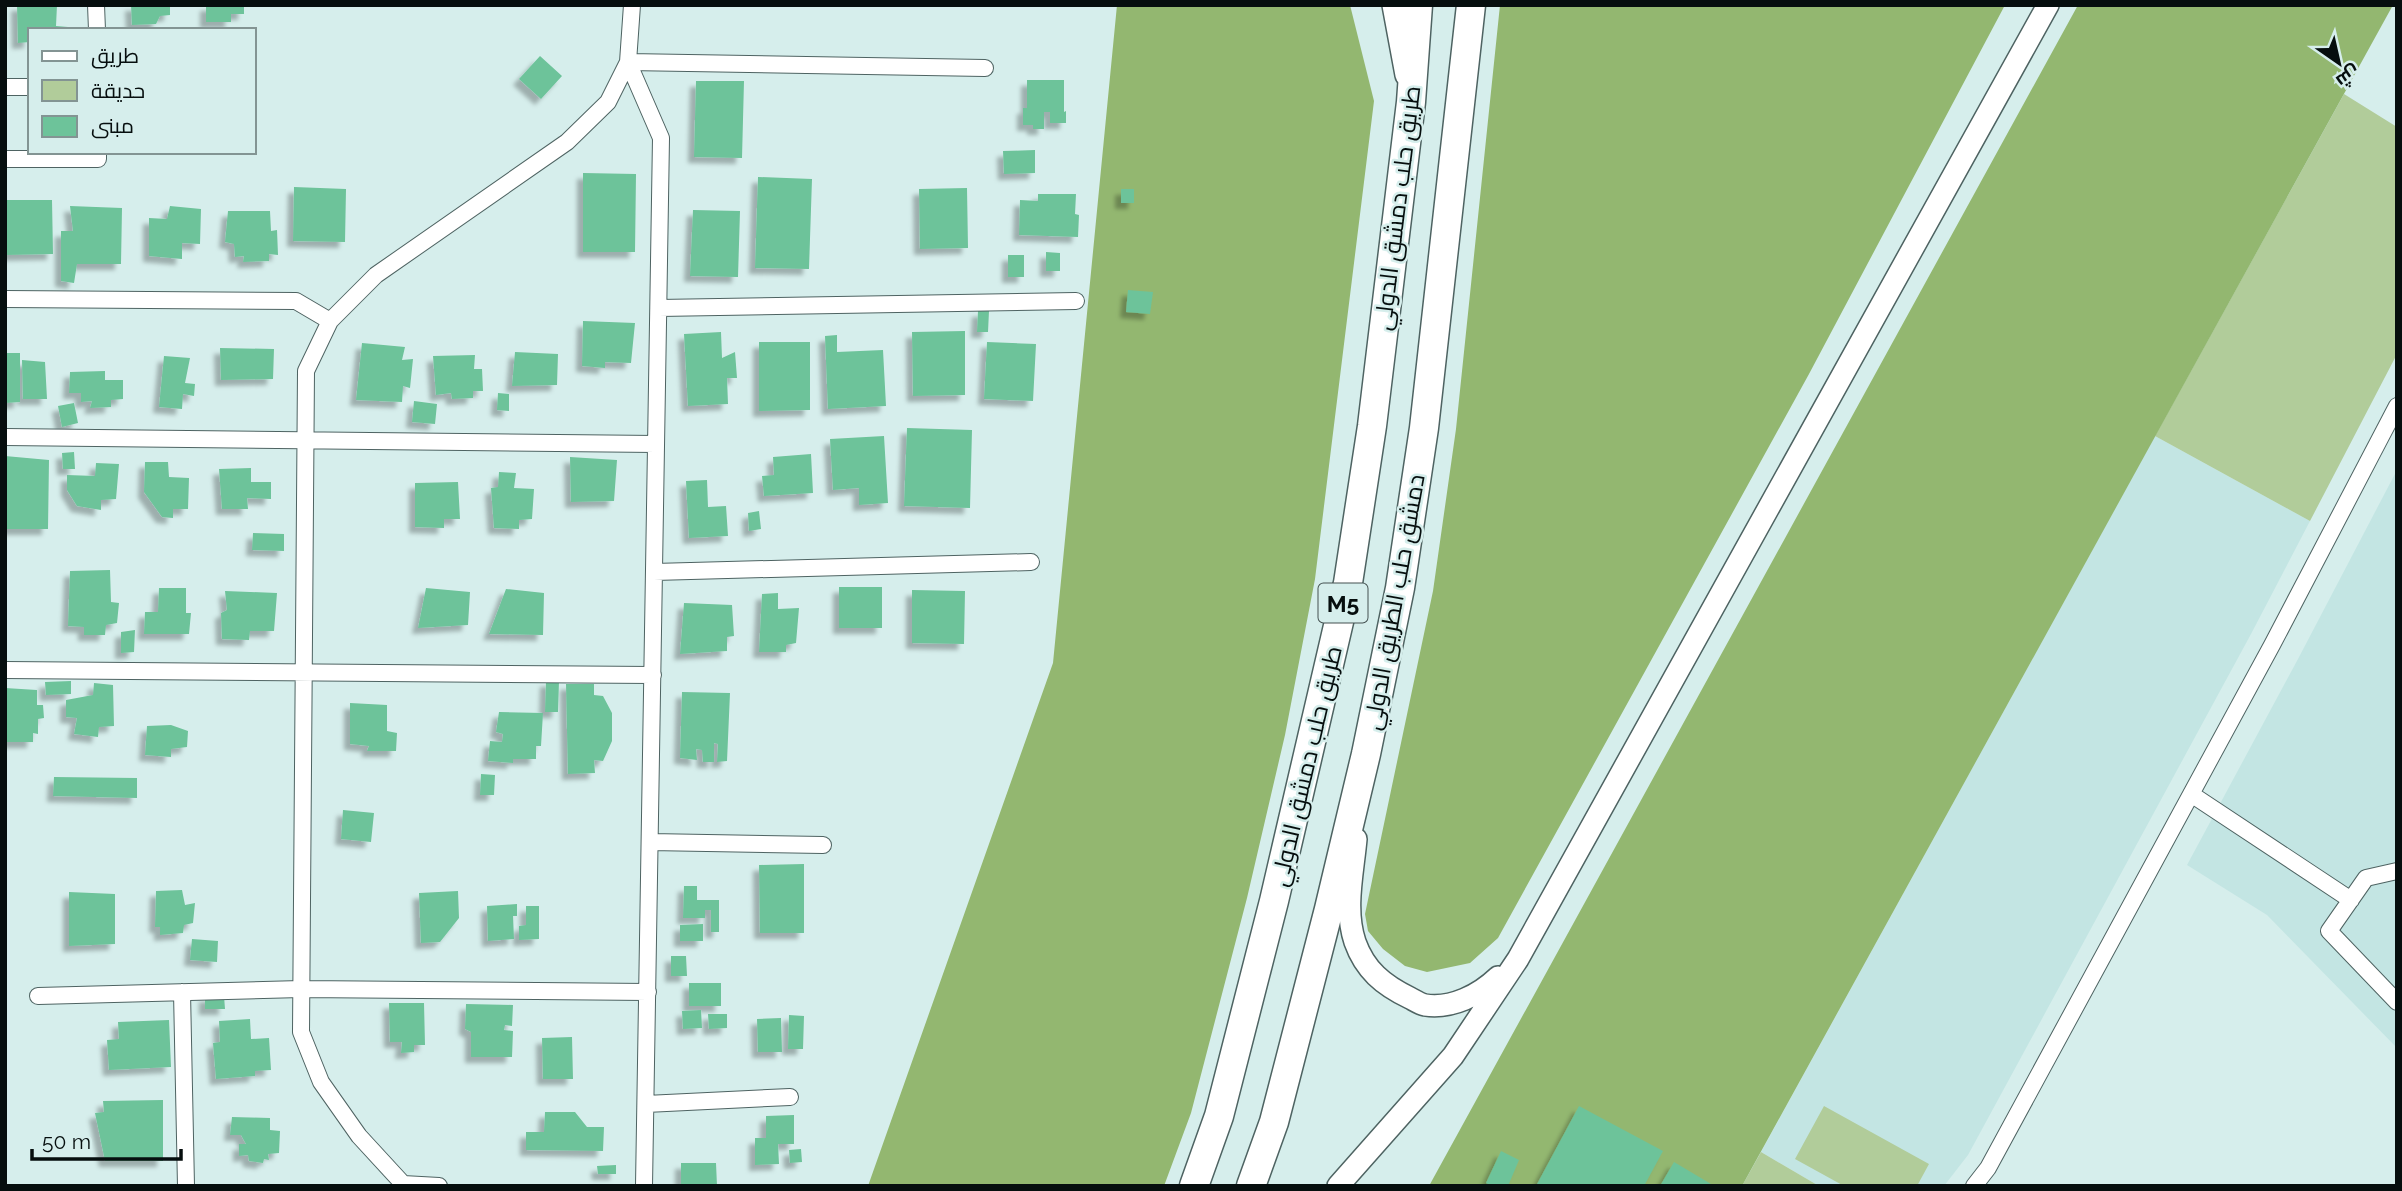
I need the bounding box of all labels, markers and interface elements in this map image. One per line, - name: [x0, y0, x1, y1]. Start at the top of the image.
- legend: [28, 28, 256, 154]
- north arrow: [2304, 28, 2374, 98]
- text: طريق: [91, 43, 139, 69]
- text: ش: [2332, 60, 2365, 93]
- text: حديقة: [91, 78, 145, 103]
- street label: طريق حلب دمشق الدولي: [1368, 84, 1431, 332]
- text: مبنى: [91, 113, 134, 139]
- street label: دمشق حلب الطريق الدولي: [1357, 472, 1436, 733]
- road number: M5: [1318, 583, 1368, 622]
- street label: طريق حلب دمشق الدولي: [1264, 643, 1353, 890]
- scale bar: [32, 1118, 180, 1162]
- text: 50 m: [42, 1129, 91, 1154]

